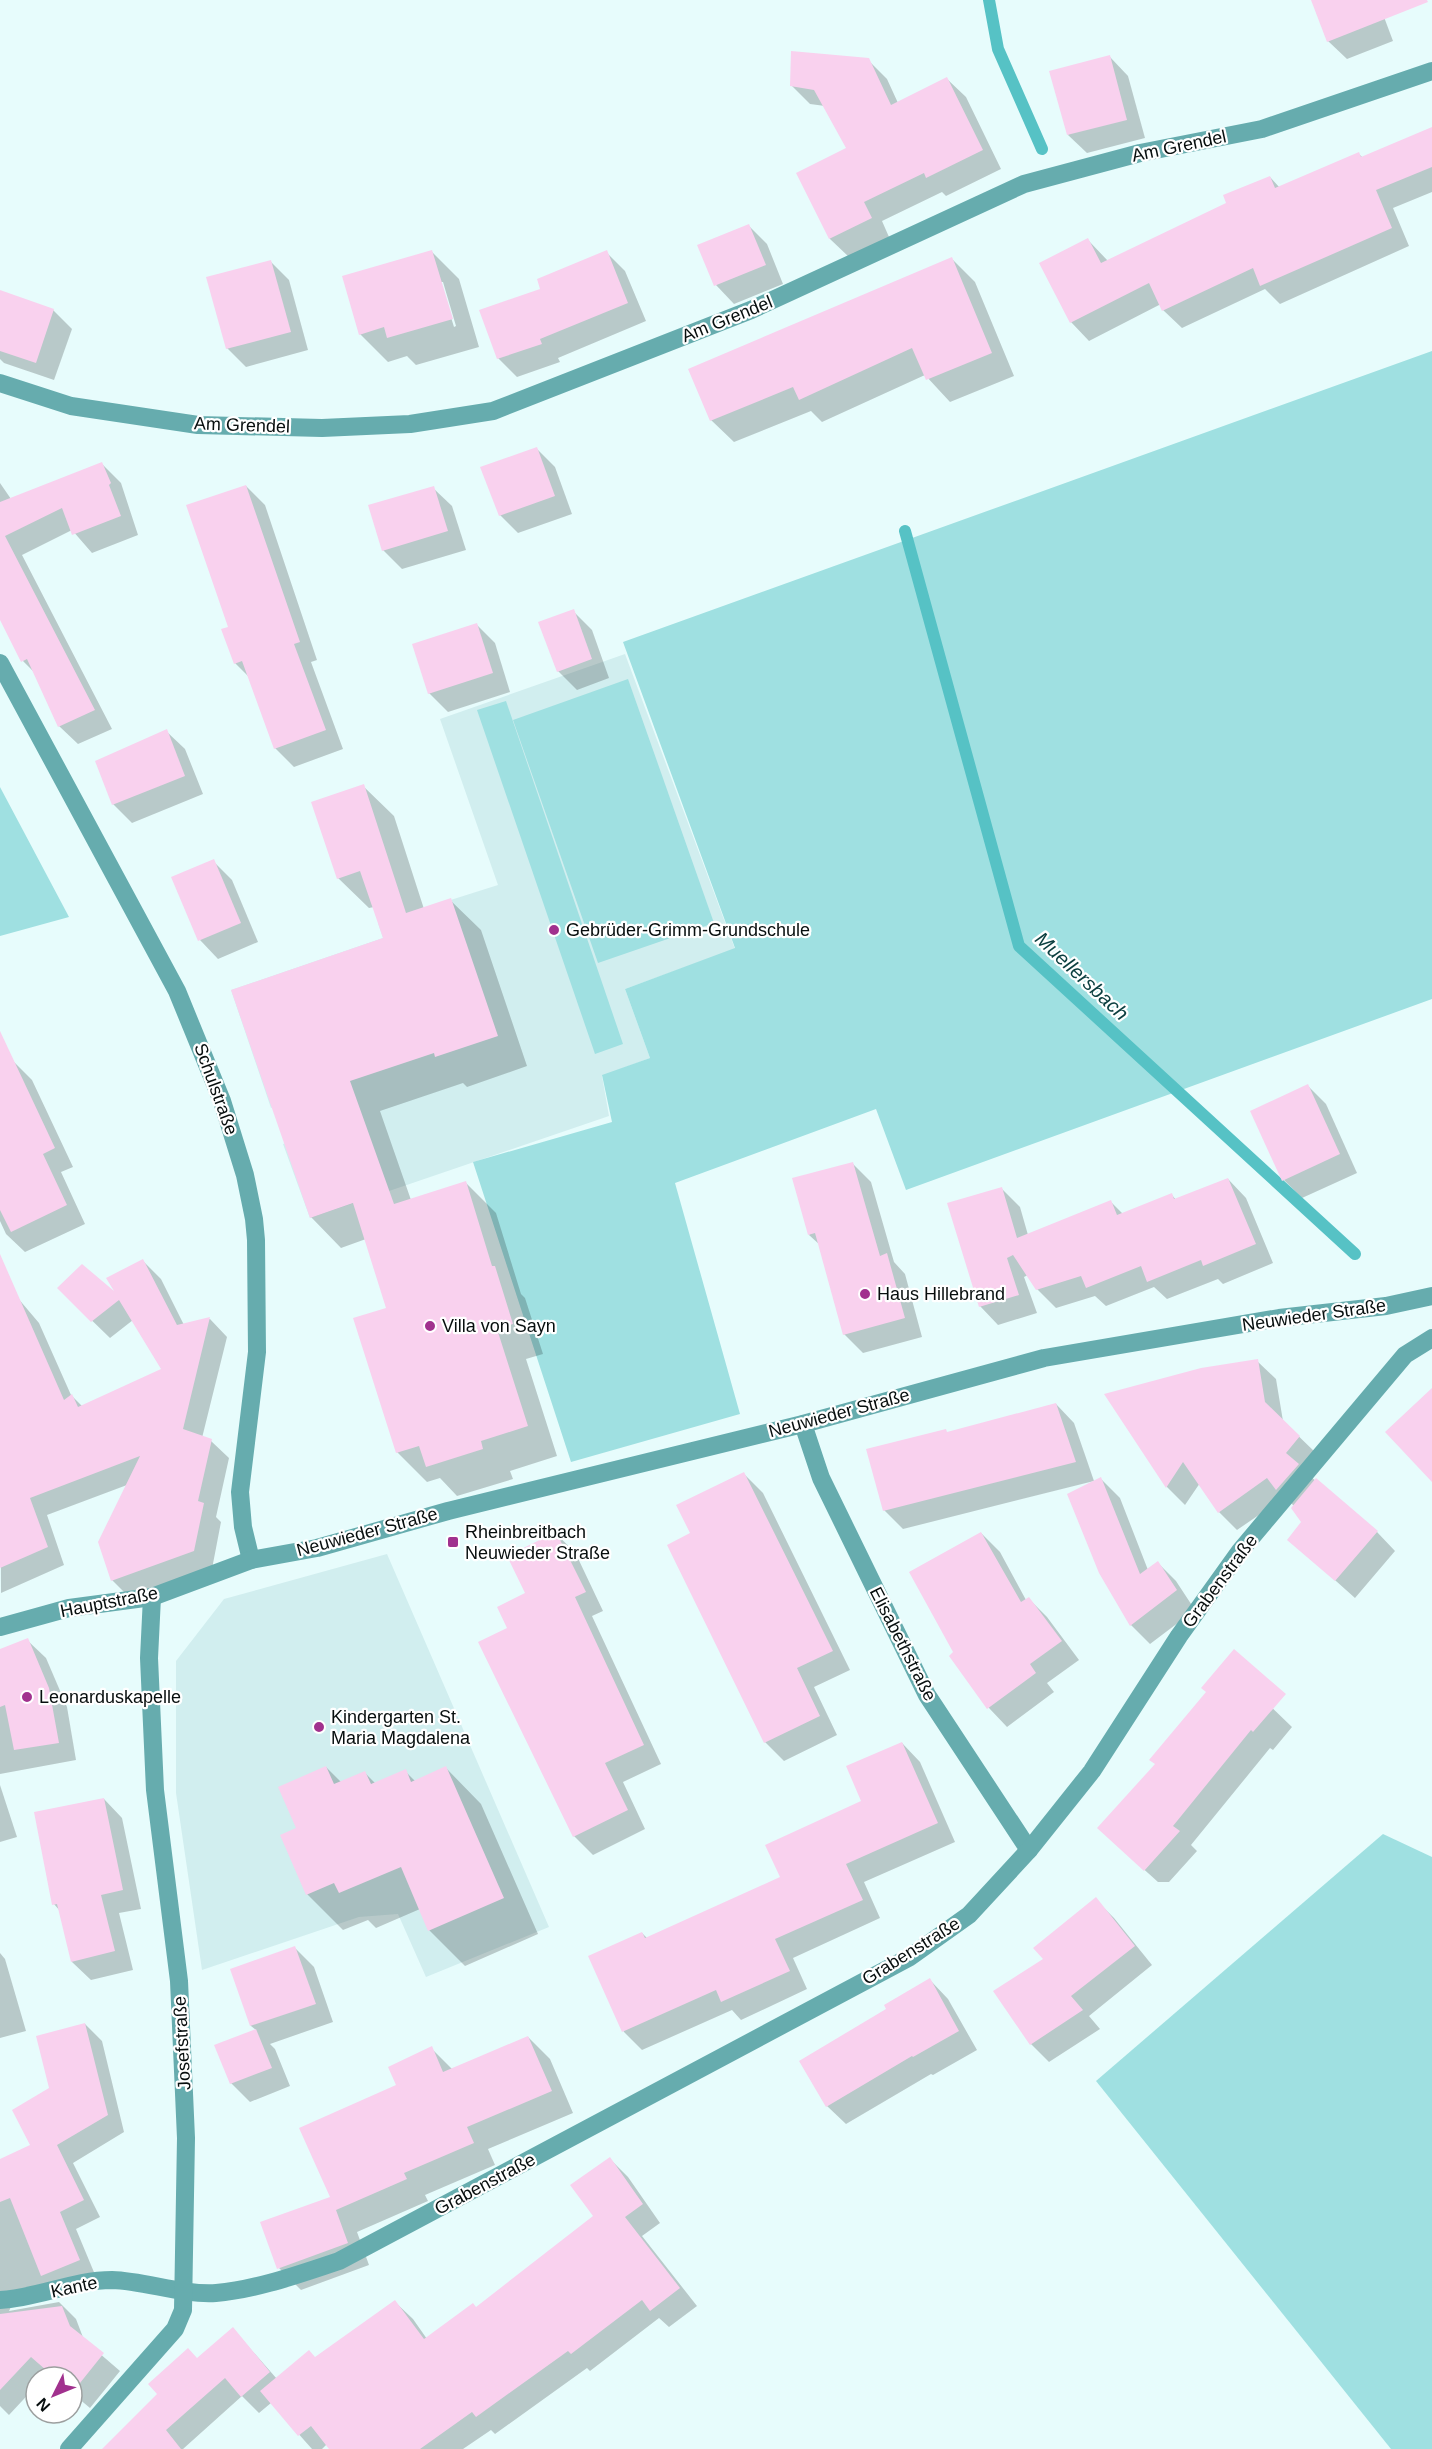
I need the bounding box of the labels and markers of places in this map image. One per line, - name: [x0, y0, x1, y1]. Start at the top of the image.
- place label: Gebrüder-Grimm-Grundschule: [566, 920, 810, 940]
- marker: Gebrüder-Grimm-Grundschule: [547, 923, 561, 937]
- place label: Haus Hillebrand: [877, 1284, 1005, 1304]
- marker: Haus Hillebrand: [858, 1287, 872, 1301]
- place label: Villa von Sayn: [442, 1316, 556, 1336]
- marker: Villa von Sayn: [423, 1319, 437, 1333]
- place label: Rheinbreitbach Neuwieder Straße: [465, 1522, 610, 1563]
- marker: Rheinbreitbach Neuwieder Straße: [446, 1535, 460, 1549]
- place label: Leonarduskapelle: [39, 1687, 181, 1707]
- marker: Leonarduskapelle: [20, 1690, 34, 1704]
- place label: Kindergarten St. Maria Magdalena: [331, 1707, 471, 1748]
- marker: Kindergarten St. Maria Magdalena: [312, 1720, 326, 1734]

